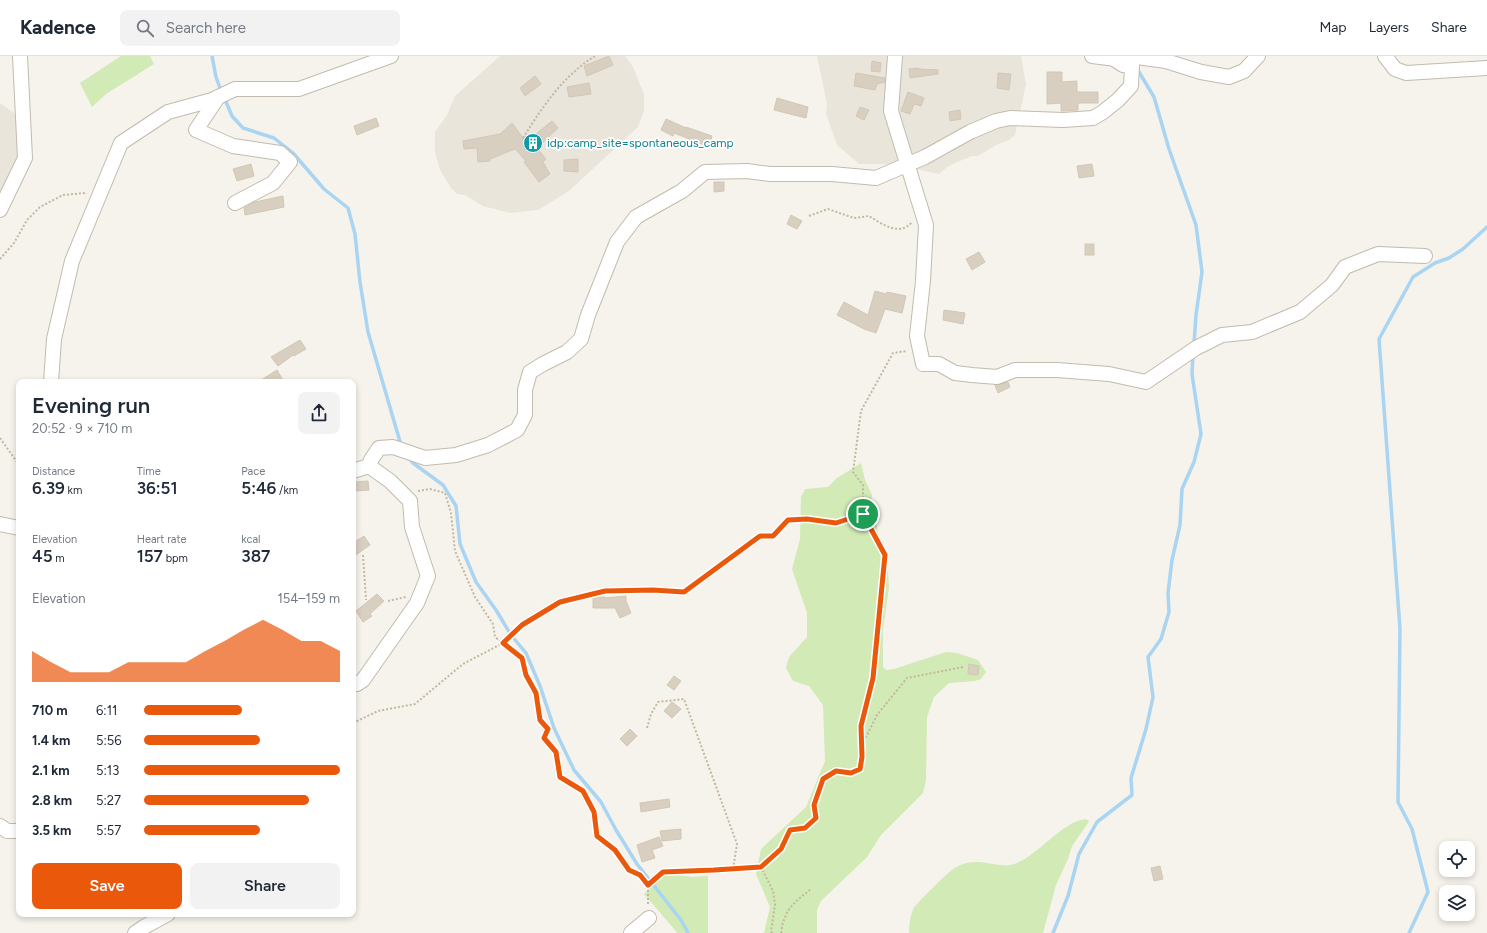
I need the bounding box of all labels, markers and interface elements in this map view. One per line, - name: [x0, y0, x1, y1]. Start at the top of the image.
- search box: [120, 10, 400, 46]
- text: Kadence: [20, 16, 96, 39]
- icon: search: [134, 17, 156, 39]
- text: Search here: [166, 19, 246, 37]
- text: Map: [1319, 19, 1347, 36]
- text: Layers: [1369, 19, 1409, 36]
- text: Share: [1431, 19, 1467, 36]
- building icon: idp:camp_site=spontaneous_camp: [522, 132, 544, 154]
- place label: idp:camp_site=spontaneous_camp: [547, 136, 734, 150]
- text: Evening run: [32, 392, 150, 419]
- button: share: [298, 392, 340, 434]
- text: 20:52 · 9 × 710 m: [32, 421, 132, 436]
- text: Distance: [32, 465, 75, 478]
- text: Time: [137, 465, 161, 478]
- text: Pace: [241, 465, 265, 478]
- text: 6.39: [32, 478, 65, 498]
- text: 36:51: [137, 478, 178, 498]
- text: 5:46: [241, 478, 276, 498]
- text: km: [65, 484, 82, 497]
- text: /km: [276, 484, 298, 497]
- pin: [846, 497, 880, 531]
- icon: arrive: [852, 503, 874, 525]
- text: Elevation: [32, 533, 77, 546]
- text: Heart rate: [137, 533, 187, 546]
- text: kcal: [241, 533, 261, 546]
- text: 45: [32, 546, 53, 566]
- text: 157: [137, 546, 163, 566]
- text: 387: [241, 546, 270, 566]
- text: m: [53, 552, 65, 565]
- text: bpm: [163, 552, 188, 565]
- text: Elevation: [32, 591, 85, 606]
- text: 154–159 m: [277, 591, 340, 606]
- text: 710 m: [32, 703, 68, 718]
- text: 6:11: [96, 703, 117, 718]
- text: 1.4 km: [32, 733, 70, 748]
- text: 5:56: [96, 733, 122, 748]
- text: 2.1 km: [32, 763, 70, 778]
- text: 5:13: [96, 763, 119, 778]
- text: 2.8 km: [32, 793, 72, 808]
- text: 5:27: [96, 793, 121, 808]
- text: 3.5 km: [32, 823, 71, 838]
- text: 5:57: [96, 823, 121, 838]
- map controls: [1439, 841, 1475, 921]
- button: locate: [1439, 841, 1475, 877]
- button: Save: [32, 863, 182, 909]
- button: Share: [190, 863, 340, 909]
- button: layers: [1439, 885, 1475, 921]

